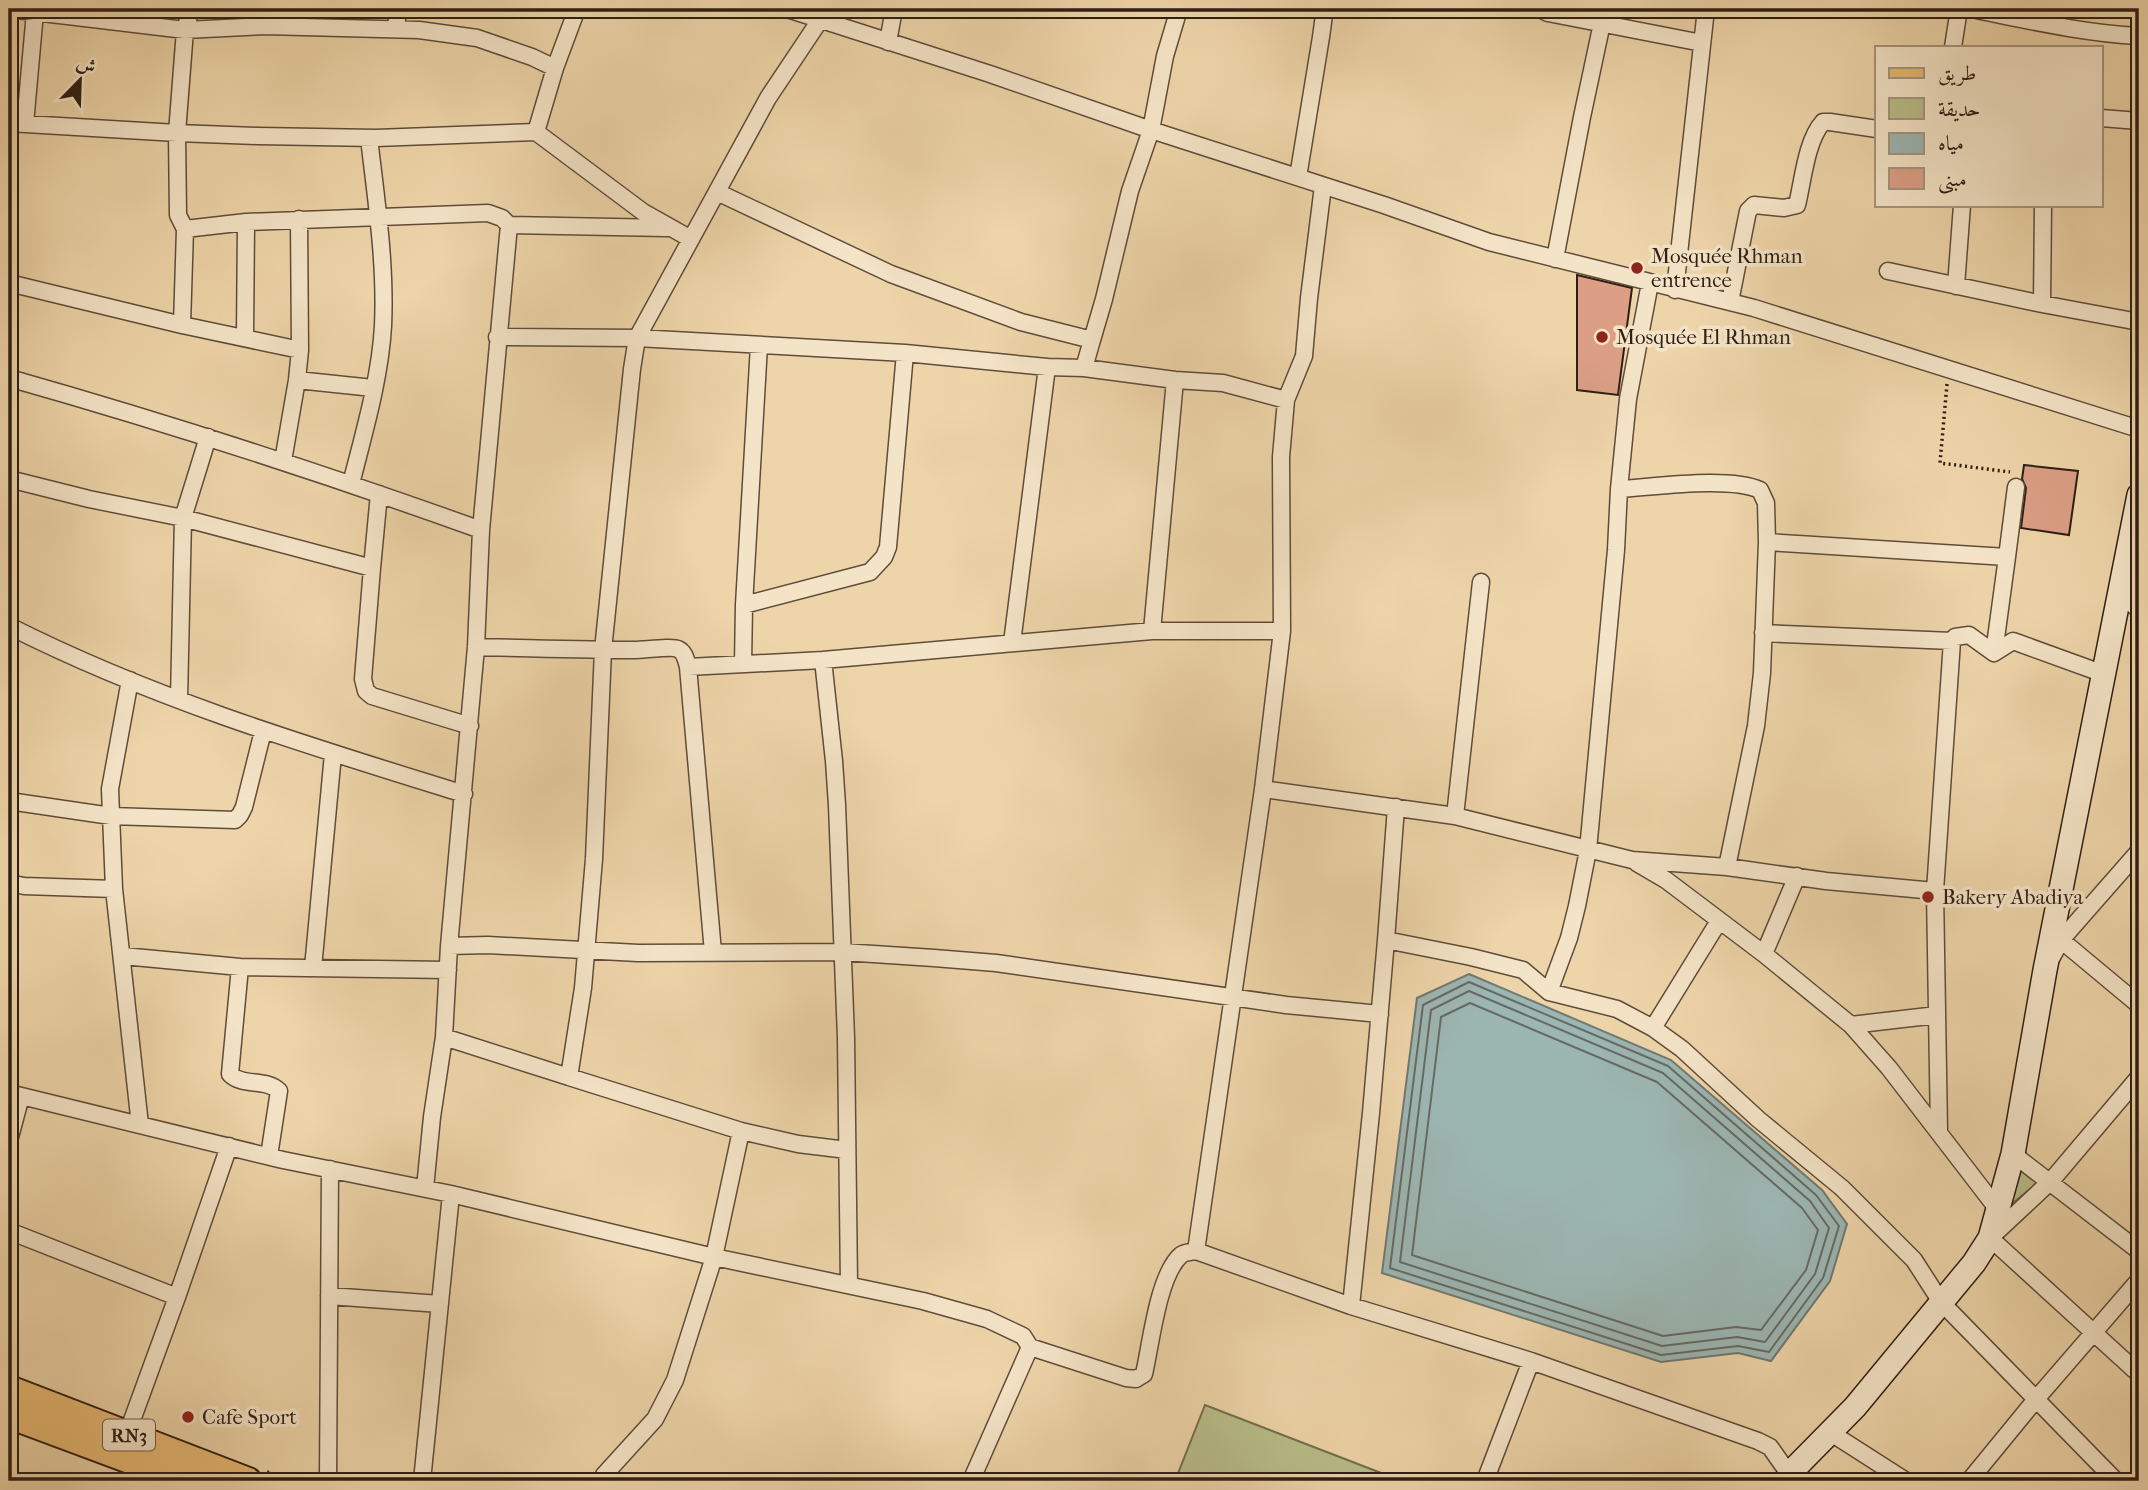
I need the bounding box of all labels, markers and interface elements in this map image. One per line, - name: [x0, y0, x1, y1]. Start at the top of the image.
- north arrow: [46, 46, 116, 116]
- legend: [1875, 46, 2102, 206]
- text: ش: [73, 51, 99, 79]
- text: طريق: [1938, 61, 1976, 86]
- text: حديقة: [1938, 97, 1981, 122]
- text: مياه: [1938, 131, 1964, 155]
- text: مبنى: [1938, 167, 1967, 194]
- place label: Mosquée Rhman entrence: [1651, 244, 1803, 292]
- marker: Mosquée Rhman entrence: [1629, 260, 1645, 276]
- place label: Mosquée El Rhman: [1616, 325, 1791, 349]
- marker: Mosquée El Rhman: [1594, 329, 1610, 345]
- place label: Bakery Abadiya: [1942, 885, 2083, 909]
- marker: Bakery Abadiya: [1920, 889, 1936, 905]
- place label: Cafe Sport: [202, 1405, 297, 1429]
- marker: Cafe Sport: [180, 1409, 196, 1425]
- road number: RN3: [103, 1420, 155, 1450]

